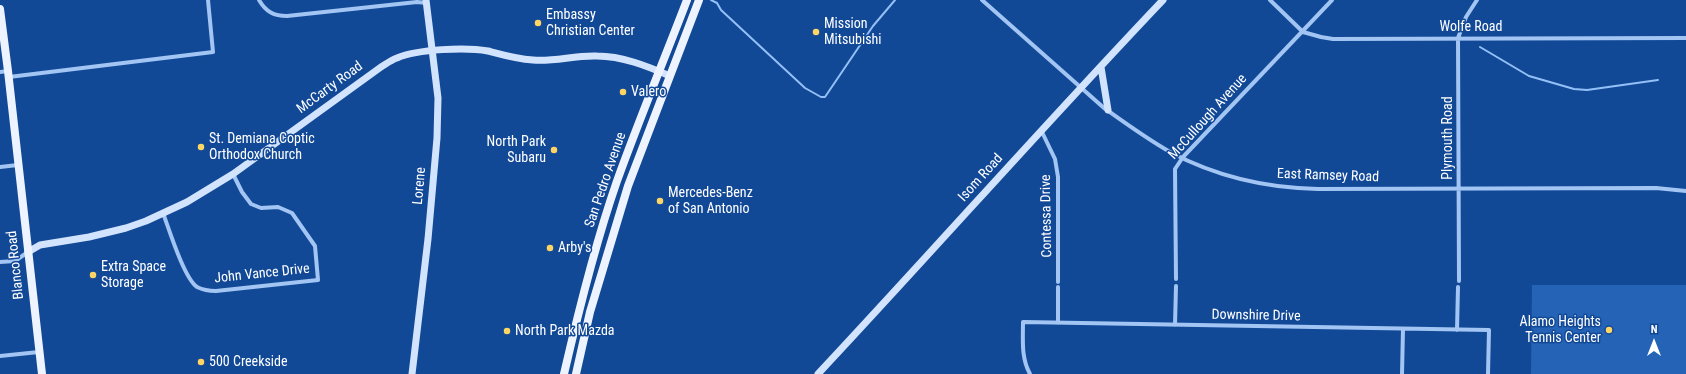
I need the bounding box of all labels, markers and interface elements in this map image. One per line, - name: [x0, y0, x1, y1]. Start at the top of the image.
- place label: Embassy Christian Center: [546, 7, 635, 40]
- place label: Mission Mitsubishi: [824, 16, 882, 48]
- marker: Embassy Christian Center: [533, 18, 543, 28]
- street label: Wolfe Road: [1440, 19, 1502, 35]
- marker: Mission Mitsubishi: [811, 27, 821, 37]
- street label: McCarty Road: [294, 58, 366, 118]
- street label: McCullough Avenue: [1165, 71, 1251, 163]
- place label: Valero: [631, 84, 666, 100]
- marker: Valero: [618, 87, 628, 97]
- street label: Plymouth Road: [1440, 96, 1456, 180]
- street label: San Pedro Avenue: [582, 130, 630, 230]
- place label: St. Demiana Coptic Orthodox Church: [209, 131, 315, 164]
- place label: North Park Subaru: [487, 134, 546, 166]
- marker: St. Demiana Coptic Orthodox Church: [196, 142, 206, 152]
- marker: North Park Subaru: [549, 145, 559, 155]
- street label: Isom Road: [955, 151, 1007, 205]
- street label: Lorene: [410, 166, 430, 206]
- street label: East Ramsey Road: [1277, 166, 1379, 186]
- street label: Contessa Drive: [1038, 174, 1056, 258]
- place label: Mercedes-Benz of San Antonio: [668, 185, 753, 218]
- marker: Mercedes-Benz of San Antonio: [655, 196, 665, 206]
- street label: Blanco Road: [4, 230, 28, 300]
- place label: Arby's: [558, 240, 591, 256]
- marker: Arby's: [545, 243, 555, 253]
- place label: Extra Space Storage: [101, 259, 166, 292]
- street label: John Vance Drive: [214, 261, 310, 287]
- marker: Extra Space Storage: [88, 270, 98, 280]
- street label: Downshire Drive: [1211, 307, 1301, 325]
- place label: Alamo Heights Tennis Center: [1520, 314, 1601, 346]
- north arrow: [1634, 322, 1674, 362]
- place label: North Park Mazda: [515, 323, 615, 339]
- text: N: [1651, 323, 1657, 336]
- marker: Alamo Heights Tennis Center: [1604, 325, 1614, 335]
- marker: North Park Mazda: [502, 326, 512, 336]
- place label: 500 Creekside: [209, 354, 288, 370]
- marker: 500 Creekside: [196, 357, 206, 367]

